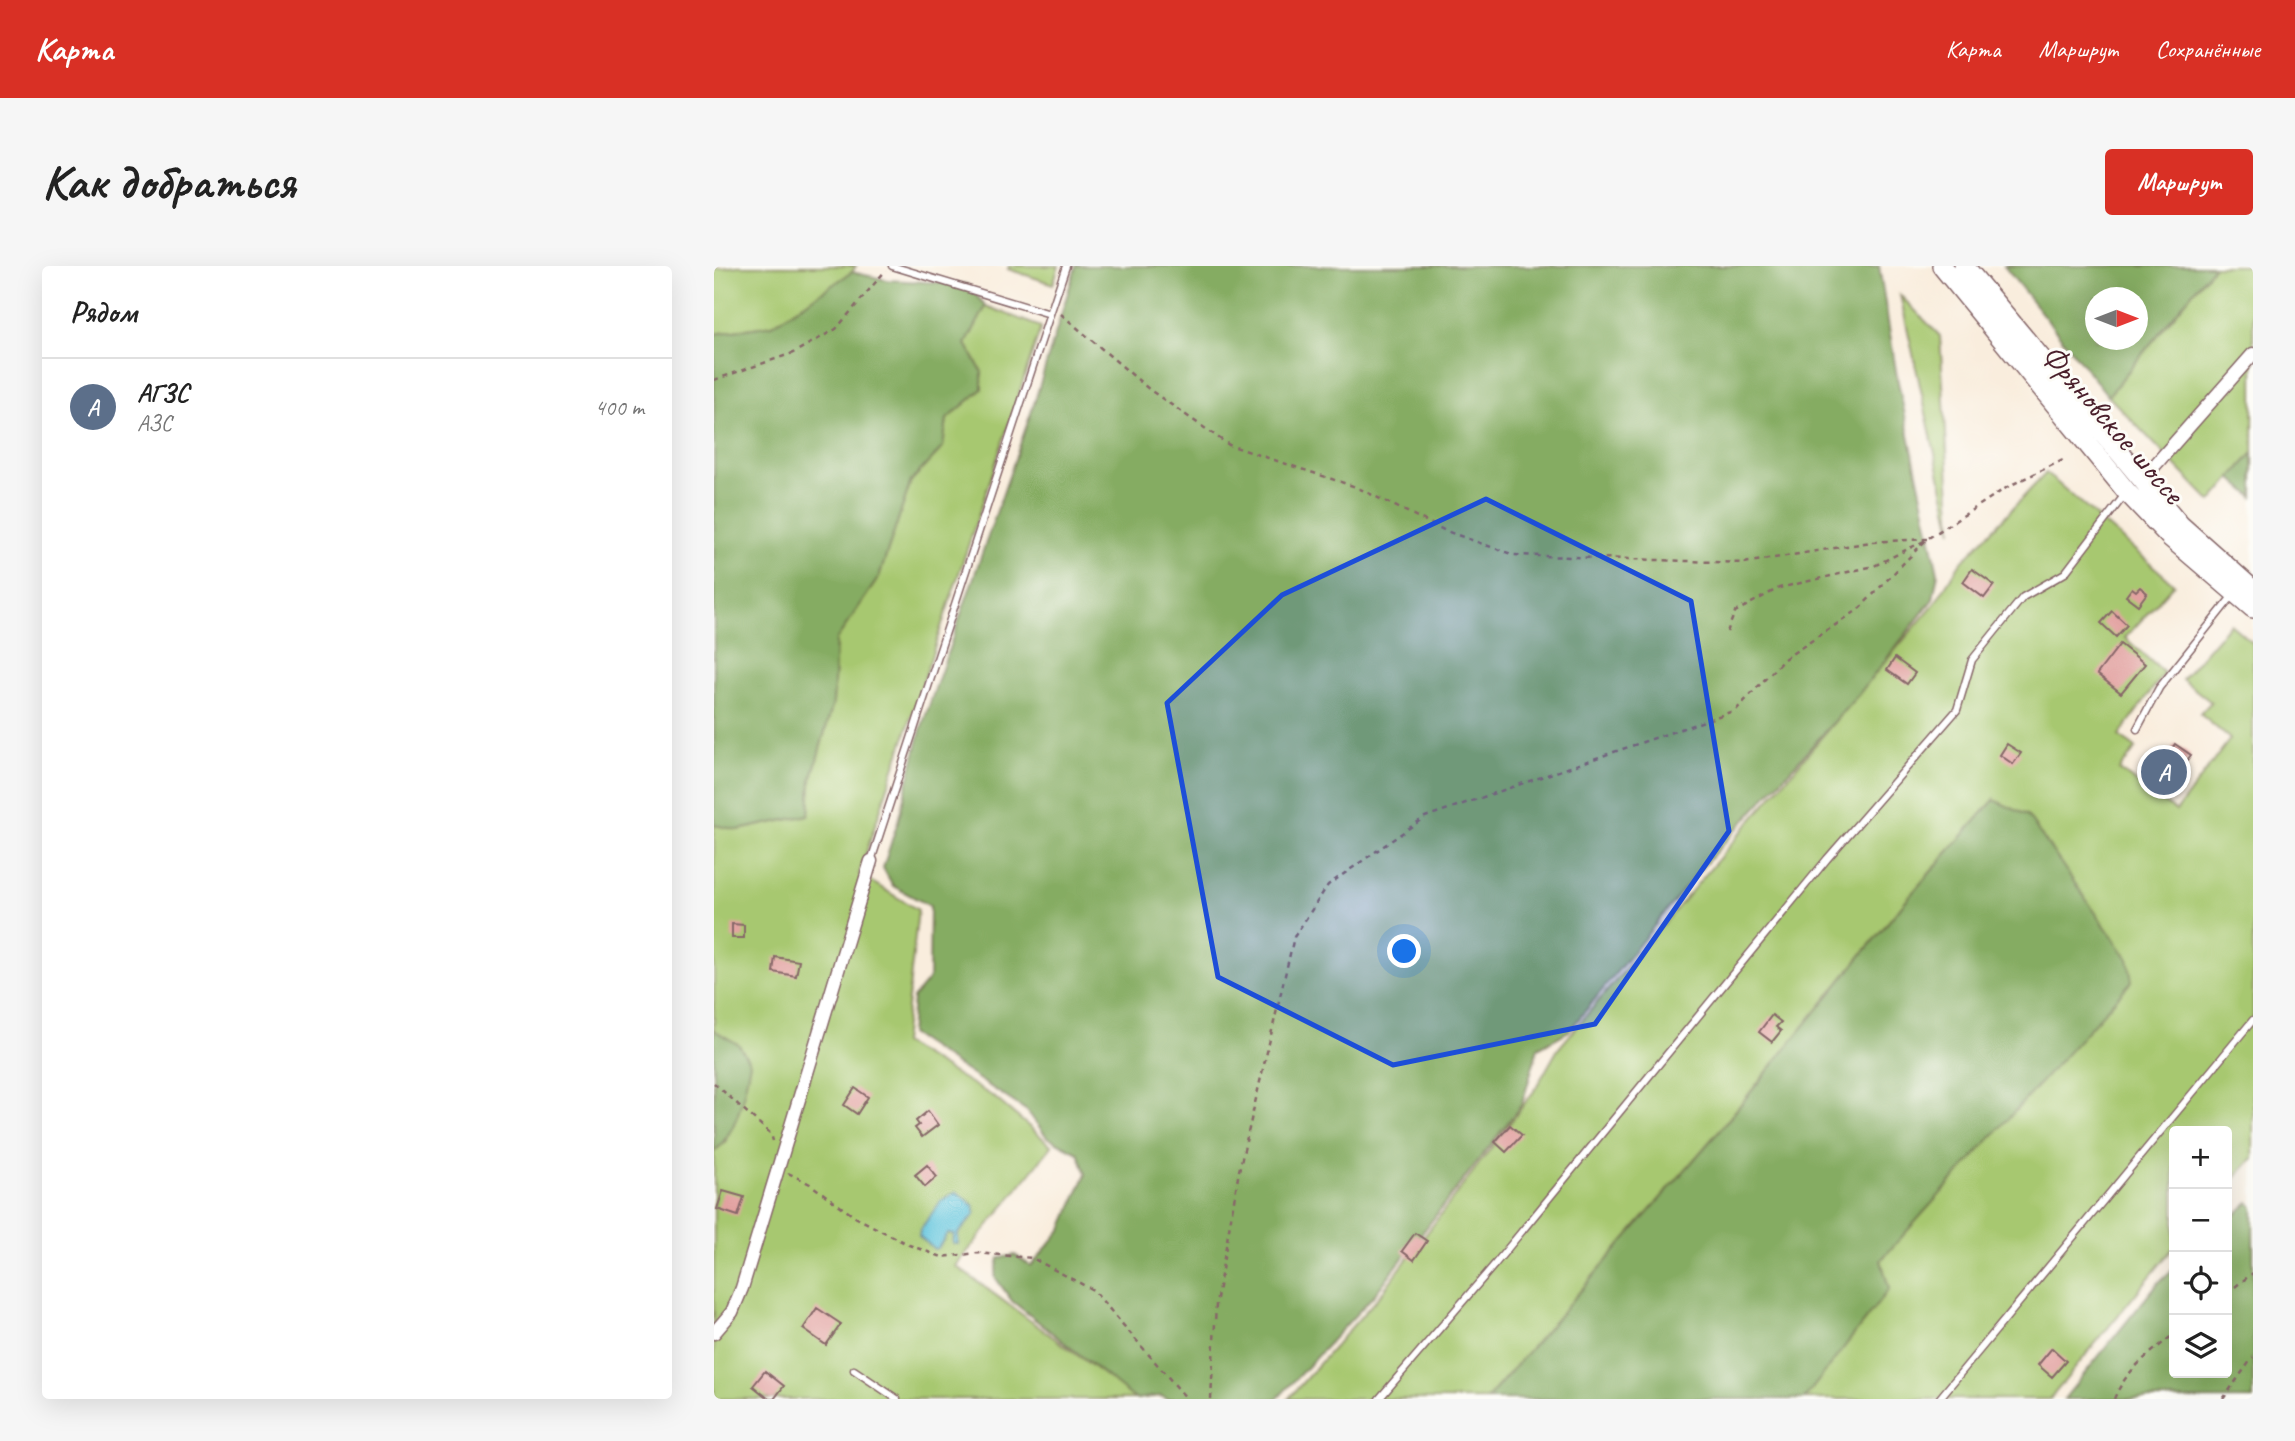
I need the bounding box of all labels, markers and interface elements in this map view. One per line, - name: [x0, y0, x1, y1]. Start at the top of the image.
- text: Карта: [35, 28, 114, 70]
- text: Карта: [1946, 34, 2001, 64]
- text: Маршрут: [2039, 34, 2118, 64]
- text: Сохранённые: [2156, 34, 2260, 64]
- button: Маршрут: [2105, 149, 2253, 215]
- text: Как добраться: [42, 151, 295, 213]
- north arrow: [2085, 287, 2148, 350]
- text: Рядом: [70, 293, 137, 331]
- street label: Фряновское шоссе: [2032, 335, 2196, 514]
- text: АГЗС: [137, 376, 189, 409]
- text: A: [87, 393, 99, 422]
- text: 400 m: [595, 393, 644, 422]
- text: АЗС: [137, 409, 172, 438]
- pin: A: [2141, 746, 2187, 798]
- your location: [1387, 934, 1421, 968]
- map controls: [2169, 1126, 2232, 1378]
- button: +: [2169, 1126, 2232, 1189]
- button: −: [2169, 1189, 2232, 1252]
- button: locate: [2169, 1252, 2232, 1315]
- button: layers: [2169, 1315, 2232, 1378]

